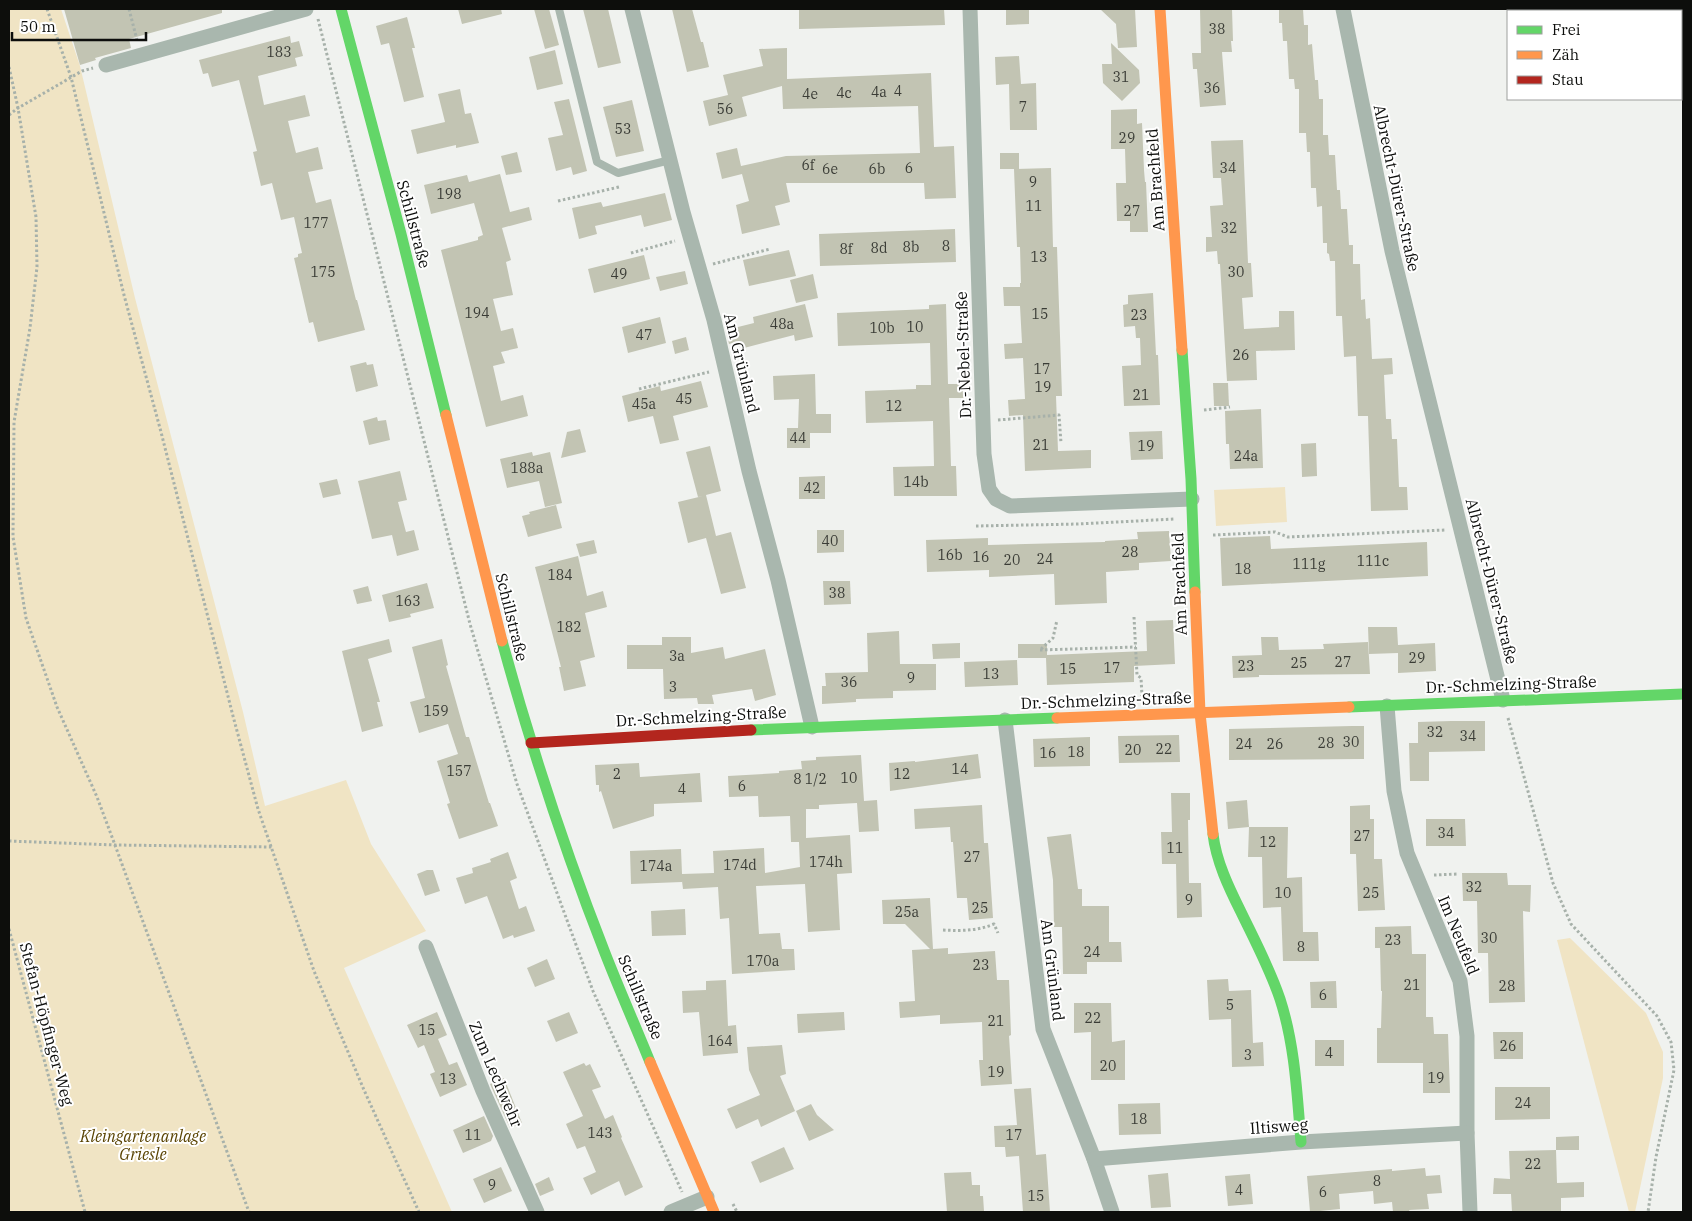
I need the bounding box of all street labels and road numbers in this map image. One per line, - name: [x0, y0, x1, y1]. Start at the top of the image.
- street label: Albrecht-Dürer-Straße: [1370, 103, 1424, 273]
- street label: Am Brachfeld: [1141, 128, 1169, 232]
- street label: Schillstraße: [393, 178, 435, 270]
- street label: Dr.-Nebel-Straße: [951, 291, 975, 419]
- street label: Am Grünland: [720, 311, 764, 415]
- street label: Albrecht-Dürer-Straße: [1462, 496, 1522, 666]
- street label: Am Brachfeld: [1167, 532, 1191, 636]
- street label: Schillstraße: [491, 571, 533, 663]
- street label: Dr.-Schmelzing-Straße: [1425, 671, 1597, 697]
- street label: Dr.-Schmelzing-Straße: [1020, 687, 1192, 713]
- street label: Dr.-Schmelzing-Straße: [615, 702, 787, 730]
- street label: Im Neufeld: [1434, 892, 1484, 978]
- street label: Am Grünland: [1037, 918, 1069, 1022]
- street label: Stefan-Höpfinger-Weg: [16, 940, 78, 1108]
- street label: Schillstraße: [614, 952, 668, 1042]
- street label: Zum Lechwehr: [465, 1018, 527, 1130]
- street label: Iltisweg: [1249, 1114, 1309, 1138]

